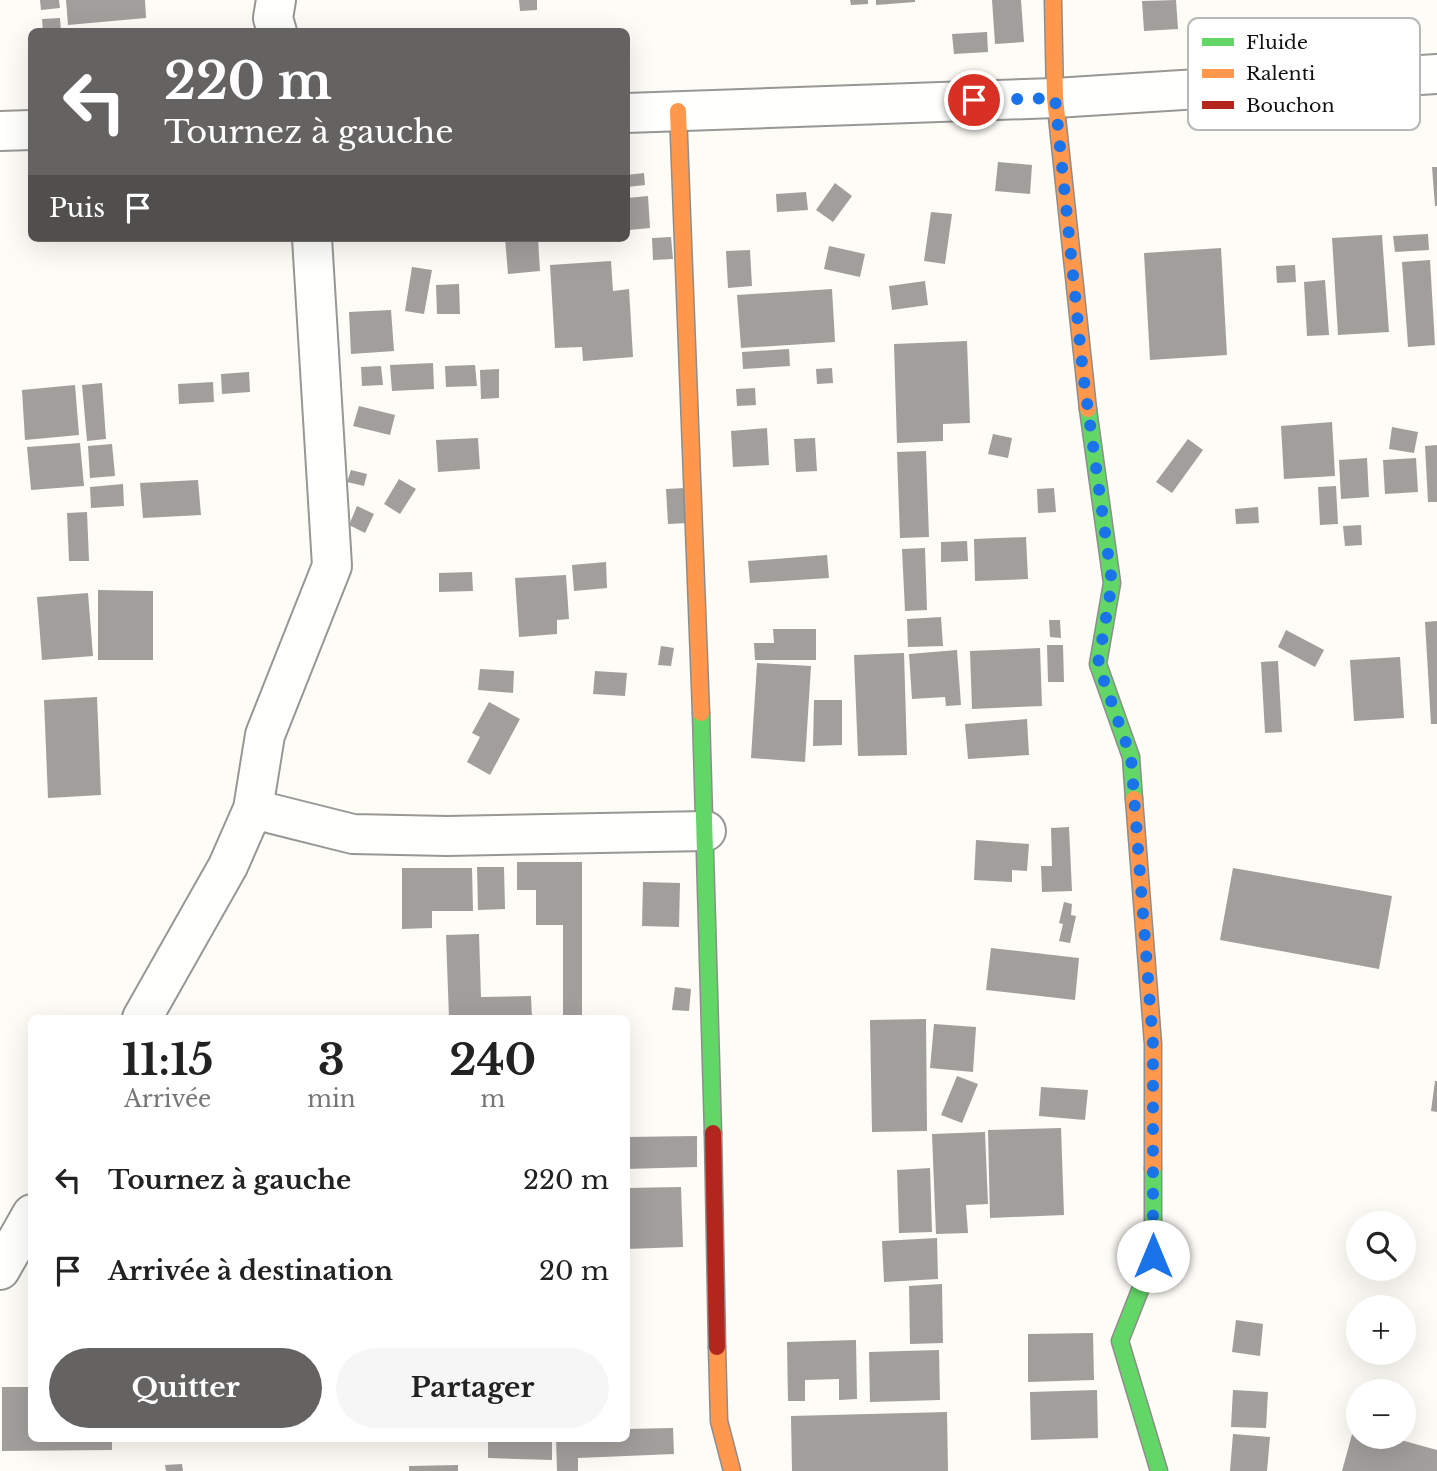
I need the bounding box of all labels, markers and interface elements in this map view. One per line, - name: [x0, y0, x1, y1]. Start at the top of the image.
- legend: [1188, 18, 1420, 130]
- text: Fluide: [1246, 31, 1308, 54]
- text: 220 m: [164, 51, 332, 112]
- icon: left: [49, 56, 140, 147]
- text: Ralenti: [1246, 62, 1316, 85]
- pin: [944, 70, 1004, 130]
- icon: arrive: [955, 81, 993, 119]
- text: Bouchon: [1246, 94, 1335, 117]
- text: Tournez à gauche: [164, 112, 454, 152]
- icon: arrive: [119, 189, 157, 227]
- text: Puis: [49, 192, 105, 224]
- text: 11:15: [122, 1034, 214, 1086]
- text: 3: [318, 1034, 345, 1086]
- text: 240: [449, 1034, 536, 1086]
- text: Arrivée: [124, 1085, 211, 1113]
- text: min: [307, 1085, 356, 1113]
- text: m: [480, 1085, 505, 1113]
- icon: left: [49, 1161, 87, 1199]
- text: Tournez à gauche: [108, 1164, 351, 1196]
- text: 220 m: [523, 1164, 609, 1196]
- map controls: [1346, 1211, 1416, 1449]
- button: search: [1346, 1211, 1416, 1281]
- position arrow: [1116, 1219, 1190, 1293]
- icon: arrive: [49, 1252, 87, 1290]
- text: Arrivée à destination: [108, 1255, 393, 1287]
- text: 20 m: [539, 1255, 609, 1287]
- button: +: [1346, 1295, 1416, 1365]
- button: Quitter: [49, 1348, 322, 1428]
- button: Partager: [336, 1348, 609, 1428]
- button: −: [1346, 1379, 1416, 1449]

